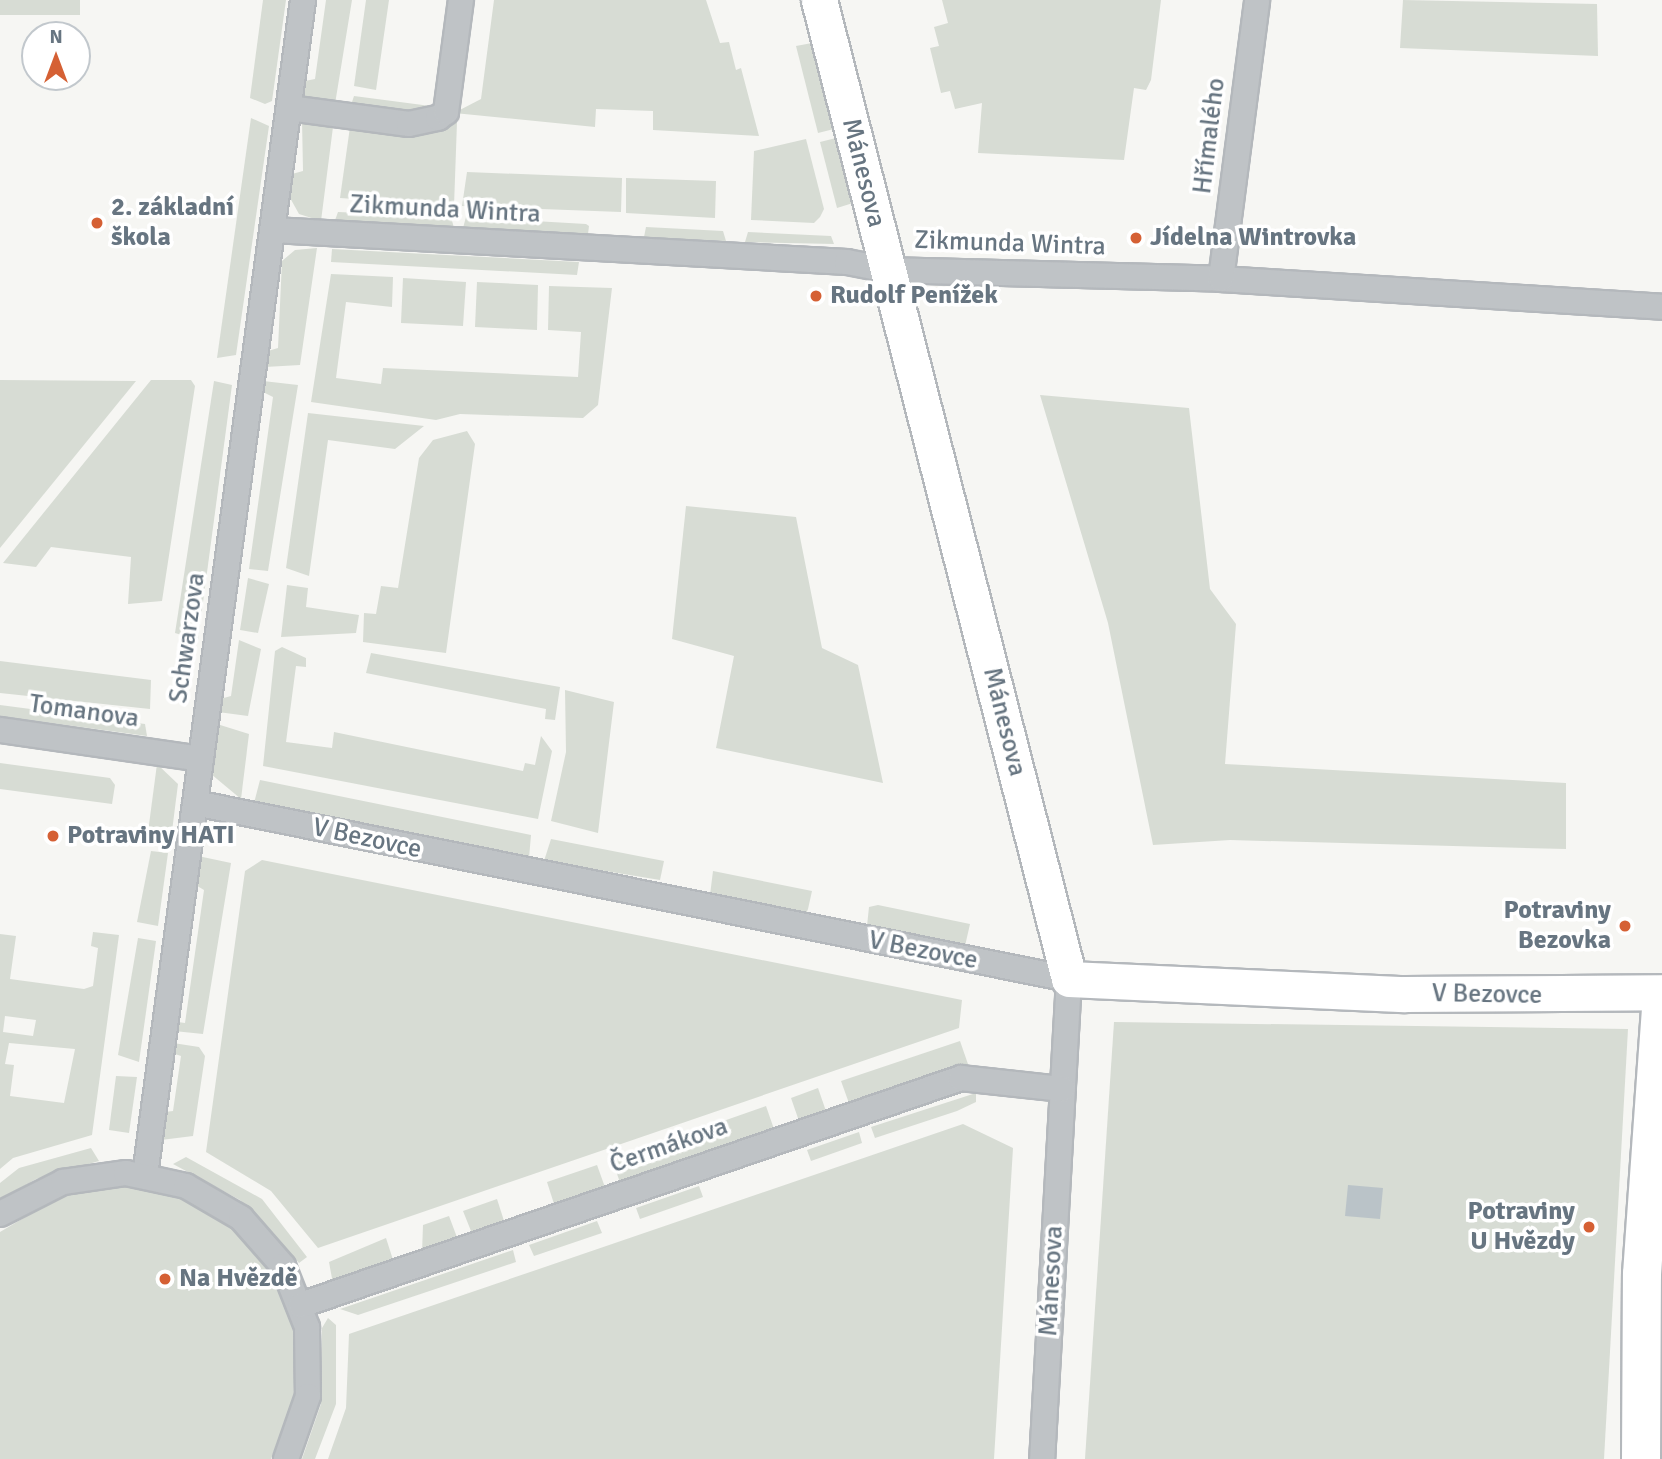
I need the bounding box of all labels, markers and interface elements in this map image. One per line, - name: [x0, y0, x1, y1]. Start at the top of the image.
- north arrow: [21, 21, 91, 91]
- text: N: [49, 25, 63, 49]
- street label: Hřímalého: [1187, 76, 1233, 196]
- street label: Mánesova: [834, 115, 892, 231]
- street label: Zikmunda Wintra: [349, 189, 541, 231]
- place label: 2. základní škola: [111, 192, 234, 254]
- marker: 2. základní škola: [89, 215, 105, 231]
- place label: Jídelna Wintrovka: [1150, 222, 1356, 254]
- street label: Zikmunda Wintra: [914, 225, 1106, 263]
- marker: Jídelna Wintrovka: [1128, 230, 1144, 246]
- place label: Rudolf Penížek: [830, 280, 998, 312]
- marker: Rudolf Penížek: [808, 288, 824, 304]
- street label: Schwarzova: [163, 571, 213, 705]
- street label: Mánesova: [975, 664, 1033, 780]
- street label: Tomanova: [27, 689, 141, 735]
- street label: V Bezovce: [310, 812, 424, 866]
- place label: Potraviny HATI: [67, 820, 235, 852]
- marker: Potraviny HATI: [45, 828, 61, 844]
- place label: Potraviny Bezovka: [1503, 895, 1611, 956]
- marker: Potraviny Bezovka: [1617, 918, 1633, 934]
- street label: V Bezovce: [866, 925, 980, 977]
- street label: V Bezovce: [1431, 978, 1543, 1012]
- street label: Čermákova: [606, 1111, 732, 1181]
- place label: Potraviny U Hvězdy: [1467, 1196, 1575, 1258]
- marker: Potraviny U Hvězdy: [1581, 1219, 1597, 1235]
- street label: Mánesova: [1034, 1225, 1070, 1337]
- place label: Na Hvězdě: [179, 1263, 298, 1295]
- marker: Na Hvězdě: [157, 1271, 173, 1287]

